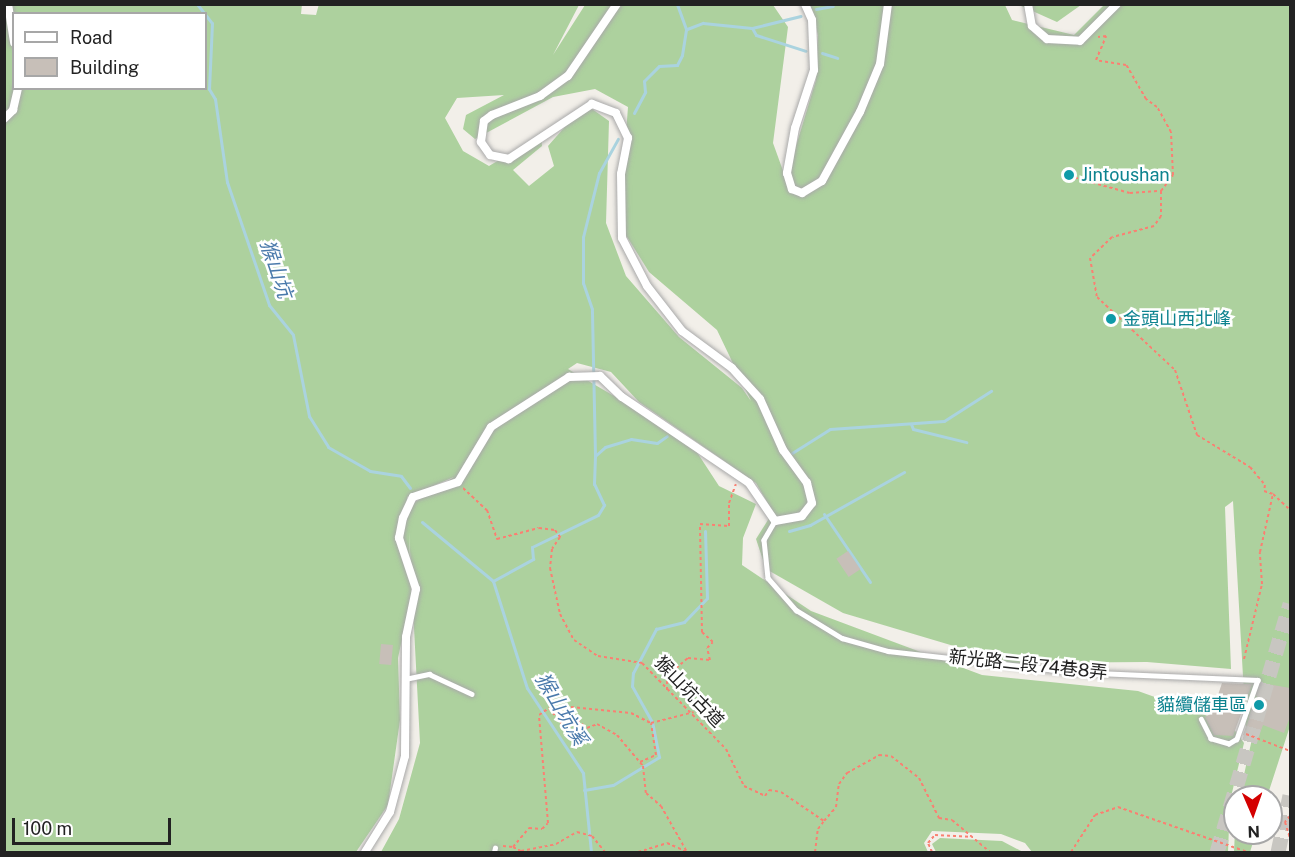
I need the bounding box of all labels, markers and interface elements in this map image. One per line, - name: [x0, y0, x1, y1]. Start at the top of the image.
- legend: [12, 12, 207, 90]
- text: Road: [70, 27, 113, 48]
- text: Building: [70, 57, 139, 78]
- place label: Jintoushan: [1081, 164, 1170, 186]
- marker: Jintoushan: [1062, 168, 1076, 182]
- water label: 猴山坑: [255, 237, 297, 301]
- place label: 金頭山西北峰: [1123, 308, 1231, 330]
- marker: 金頭山西北峰: [1104, 312, 1118, 326]
- street label: 新光路二段74巷8弄: [948, 646, 1108, 684]
- street label: 猴山坑古道: [650, 652, 728, 732]
- water label: 猴山坑溪: [530, 669, 592, 749]
- place label: 貓纜儲車區: [1157, 694, 1247, 716]
- marker: 貓纜儲車區: [1252, 698, 1266, 712]
- north arrow: [1223, 785, 1283, 845]
- scale bar: [15, 806, 174, 844]
- text: 100 m: [23, 818, 72, 839]
- text: N: [1247, 822, 1260, 841]

